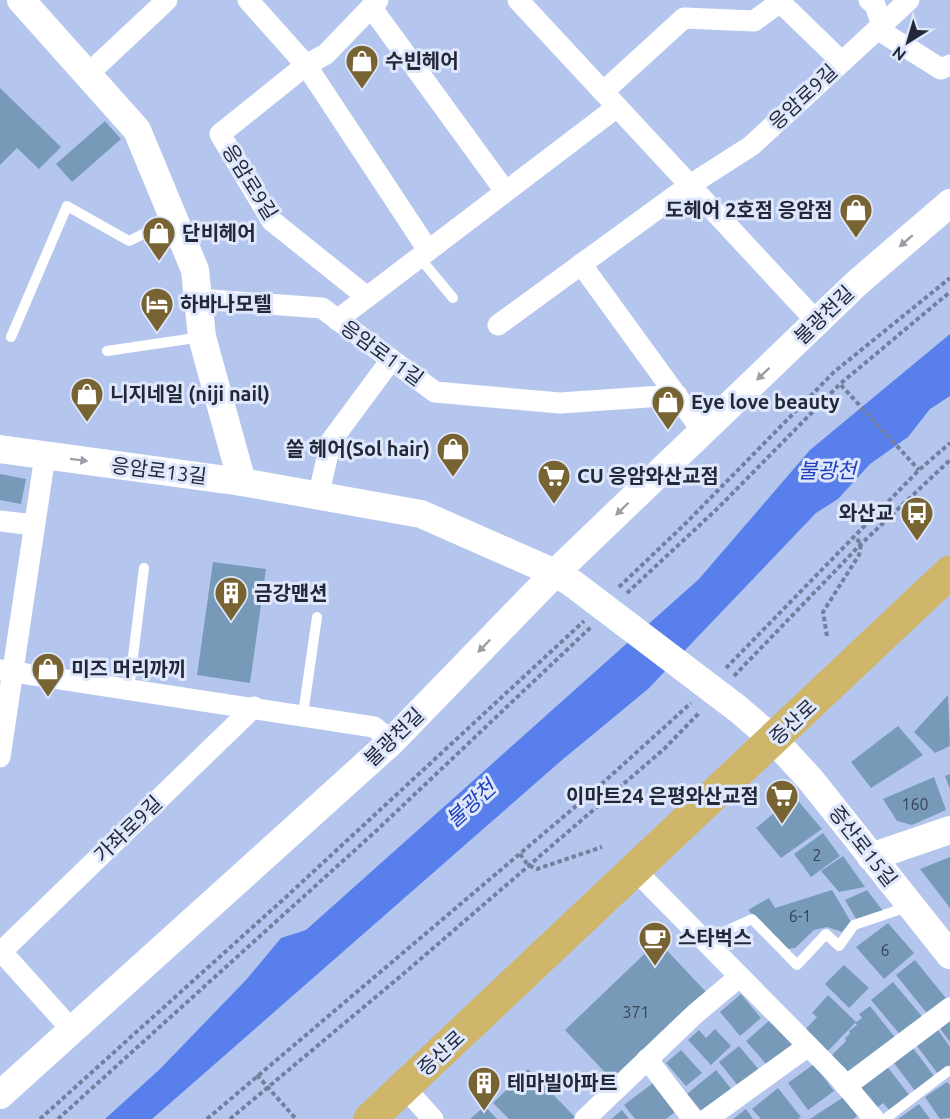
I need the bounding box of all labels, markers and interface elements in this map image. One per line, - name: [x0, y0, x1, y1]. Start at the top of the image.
- north arrow: [878, 12, 938, 72]
- shop icon: 수빈헤어: [344, 43, 380, 90]
- text: N: [889, 43, 909, 65]
- place label: 수빈헤어: [385, 49, 459, 72]
- street label: 응암로9길: [764, 59, 842, 134]
- street label: 응암로9길: [218, 140, 283, 224]
- shop icon: 도헤어 2호점 응암점: [838, 192, 874, 239]
- place label: 도헤어 2호점 응암점: [665, 198, 833, 221]
- shop icon: 단비헤어: [141, 215, 177, 262]
- place label: 단비헤어: [182, 221, 256, 244]
- one-way arrow: [899, 234, 914, 247]
- street label: 불광천길: [789, 281, 858, 348]
- hotel icon: 하바나모텔: [139, 286, 175, 333]
- place label: 하바나모텔: [180, 292, 272, 315]
- street label: 응암로11길: [337, 315, 428, 390]
- one-way arrow: [756, 367, 771, 381]
- shop icon: 니지네일 (niji nail): [69, 376, 105, 423]
- place label: 니지네일 (niji nail): [110, 382, 270, 405]
- shop icon: Eye love beauty: [650, 384, 686, 431]
- place label: Eye love beauty: [691, 390, 840, 413]
- shop icon: 쏠 헤어(Sol hair): [435, 431, 471, 478]
- place label: 쏠 헤어(Sol hair): [286, 437, 430, 460]
- street label: 응암로13길: [110, 453, 208, 488]
- one-way arrow: [69, 456, 88, 465]
- supermarket icon: CU 응암와산교점: [536, 458, 572, 505]
- water label: 불광천: [798, 458, 859, 482]
- place label: CU 응암와산교점: [577, 464, 719, 487]
- bus stop icon: 와산교: [899, 495, 935, 542]
- place label: 와산교: [839, 501, 894, 524]
- one-way arrow: [615, 502, 630, 516]
- building icon: 금강맨션: [213, 575, 249, 622]
- place label: 금강맨션: [254, 581, 328, 604]
- one-way arrow: [477, 639, 491, 653]
- shop icon: 미즈 머리까끼: [30, 651, 66, 698]
- place label: 미즈 머리까끼: [71, 657, 186, 680]
- street label: 증산로: [765, 694, 821, 749]
- street label: 불광천길: [359, 703, 428, 770]
- water label: 불광천: [441, 773, 502, 832]
- supermarket icon: 이마트24 은평와산교점: [764, 778, 800, 825]
- place label: 이마트24 은평와산교점: [566, 784, 759, 807]
- street label: 가좌로9길: [89, 791, 166, 866]
- house number: 160: [901, 795, 929, 813]
- street label: 증산로15길: [825, 801, 902, 891]
- house number: 2: [812, 846, 822, 864]
- house number: 6-1: [789, 907, 811, 925]
- cafe icon: 스타벅스: [637, 920, 673, 967]
- place label: 스타벅스: [678, 926, 752, 949]
- house number: 6: [880, 941, 890, 959]
- house number: 371: [622, 1003, 650, 1021]
- street label: 증산로: [413, 1025, 469, 1080]
- building icon: 테마빌아파트: [466, 1065, 502, 1112]
- place label: 테마빌아파트: [507, 1071, 617, 1094]

